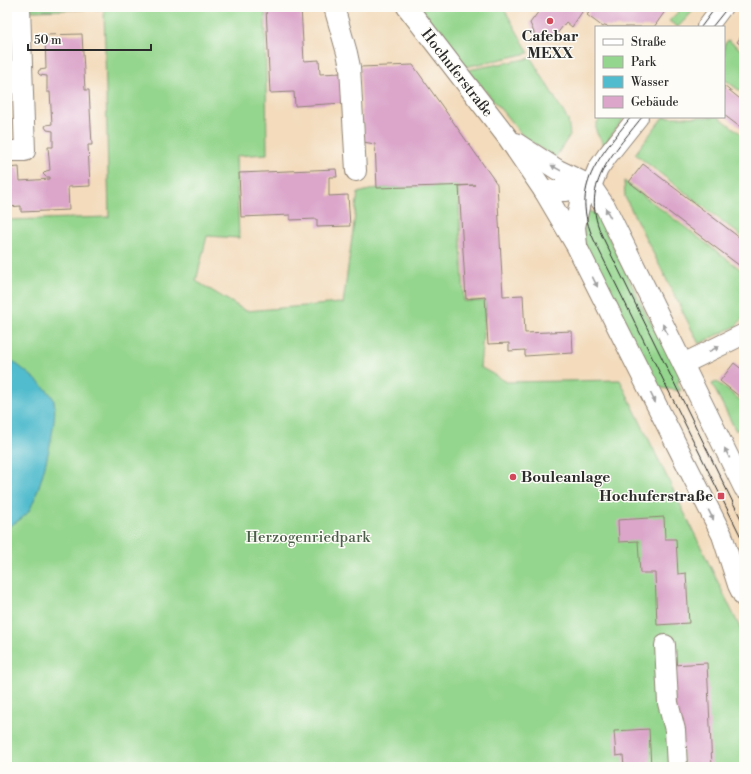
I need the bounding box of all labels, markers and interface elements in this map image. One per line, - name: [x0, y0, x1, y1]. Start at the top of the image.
- marker: Cafebar MEXX: [545, 16, 555, 26]
- street label: Hochuferstraße: [417, 25, 497, 121]
- scale bar: [28, 26, 151, 52]
- legend: [595, 26, 725, 118]
- place label: Cafebar MEXX: [521, 27, 579, 63]
- text: 50 m: [34, 33, 62, 48]
- text: Straße: [631, 35, 666, 50]
- text: Park: [631, 55, 657, 70]
- text: Wasser: [630, 75, 669, 90]
- text: Gebäude: [631, 95, 679, 110]
- one-way arrow: [550, 165, 562, 172]
- one-way arrow: [605, 207, 611, 219]
- one-way arrow: [592, 276, 598, 288]
- one-way arrow: [662, 324, 669, 335]
- one-way arrow: [708, 346, 719, 352]
- one-way arrow: [650, 393, 656, 404]
- one-way arrow: [724, 447, 730, 459]
- place label: Bouleanlage: [521, 468, 610, 487]
- marker: Bouleanlage: [508, 472, 518, 482]
- place label: Hochuferstraße: [599, 487, 713, 506]
- marker: Hochuferstraße: [716, 491, 726, 501]
- one-way arrow: [708, 509, 714, 520]
- park label: Herzogenriedpark: [246, 528, 371, 547]

